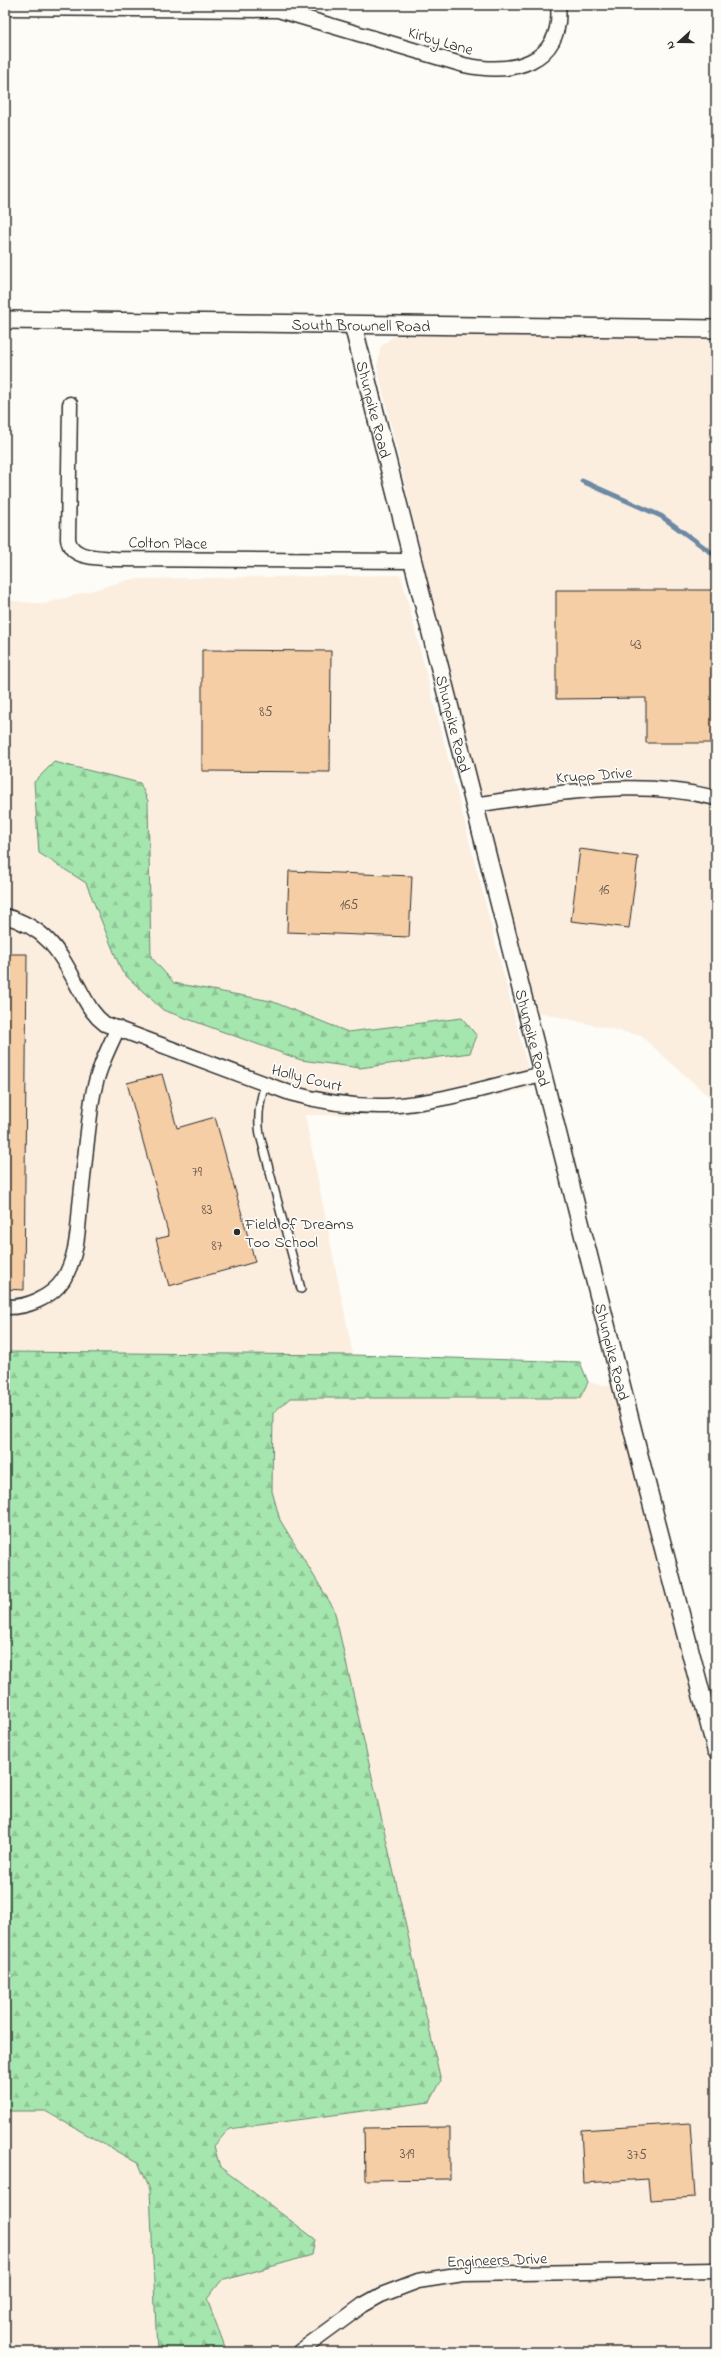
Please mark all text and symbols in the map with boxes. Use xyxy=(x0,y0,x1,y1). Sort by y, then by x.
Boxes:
street label: Kirby Lane xyxy=(405,21,477,63)
north arrow xyxy=(659,22,699,62)
text: N xyxy=(662,39,679,52)
street label: South Brownell Road xyxy=(291,314,430,339)
street label: Shunpike Road xyxy=(349,359,396,461)
street label: Colton Place xyxy=(128,531,208,557)
house number: 43 xyxy=(630,635,642,656)
street label: Shunpike Road xyxy=(428,673,476,775)
house number: 85 xyxy=(259,702,273,723)
street label: Krupp Drive xyxy=(555,761,634,791)
house number: 16 xyxy=(599,880,609,901)
house number: 165 xyxy=(340,895,358,916)
street label: Shunpike Road xyxy=(508,987,555,1089)
street label: Holly Court xyxy=(269,1059,345,1099)
house number: 79 xyxy=(192,1162,203,1183)
house number: 83 xyxy=(201,1200,213,1221)
place label: Field of Dreams Too School xyxy=(244,1213,354,1255)
marker: Field of Dreams Too School xyxy=(232,1227,242,1237)
house number: 87 xyxy=(211,1236,223,1257)
street label: Shunpike Road xyxy=(587,1301,635,1403)
house number: 319 xyxy=(400,2144,415,2165)
house number: 375 xyxy=(627,2145,647,2166)
street label: Engineers Drive xyxy=(446,2247,548,2275)

